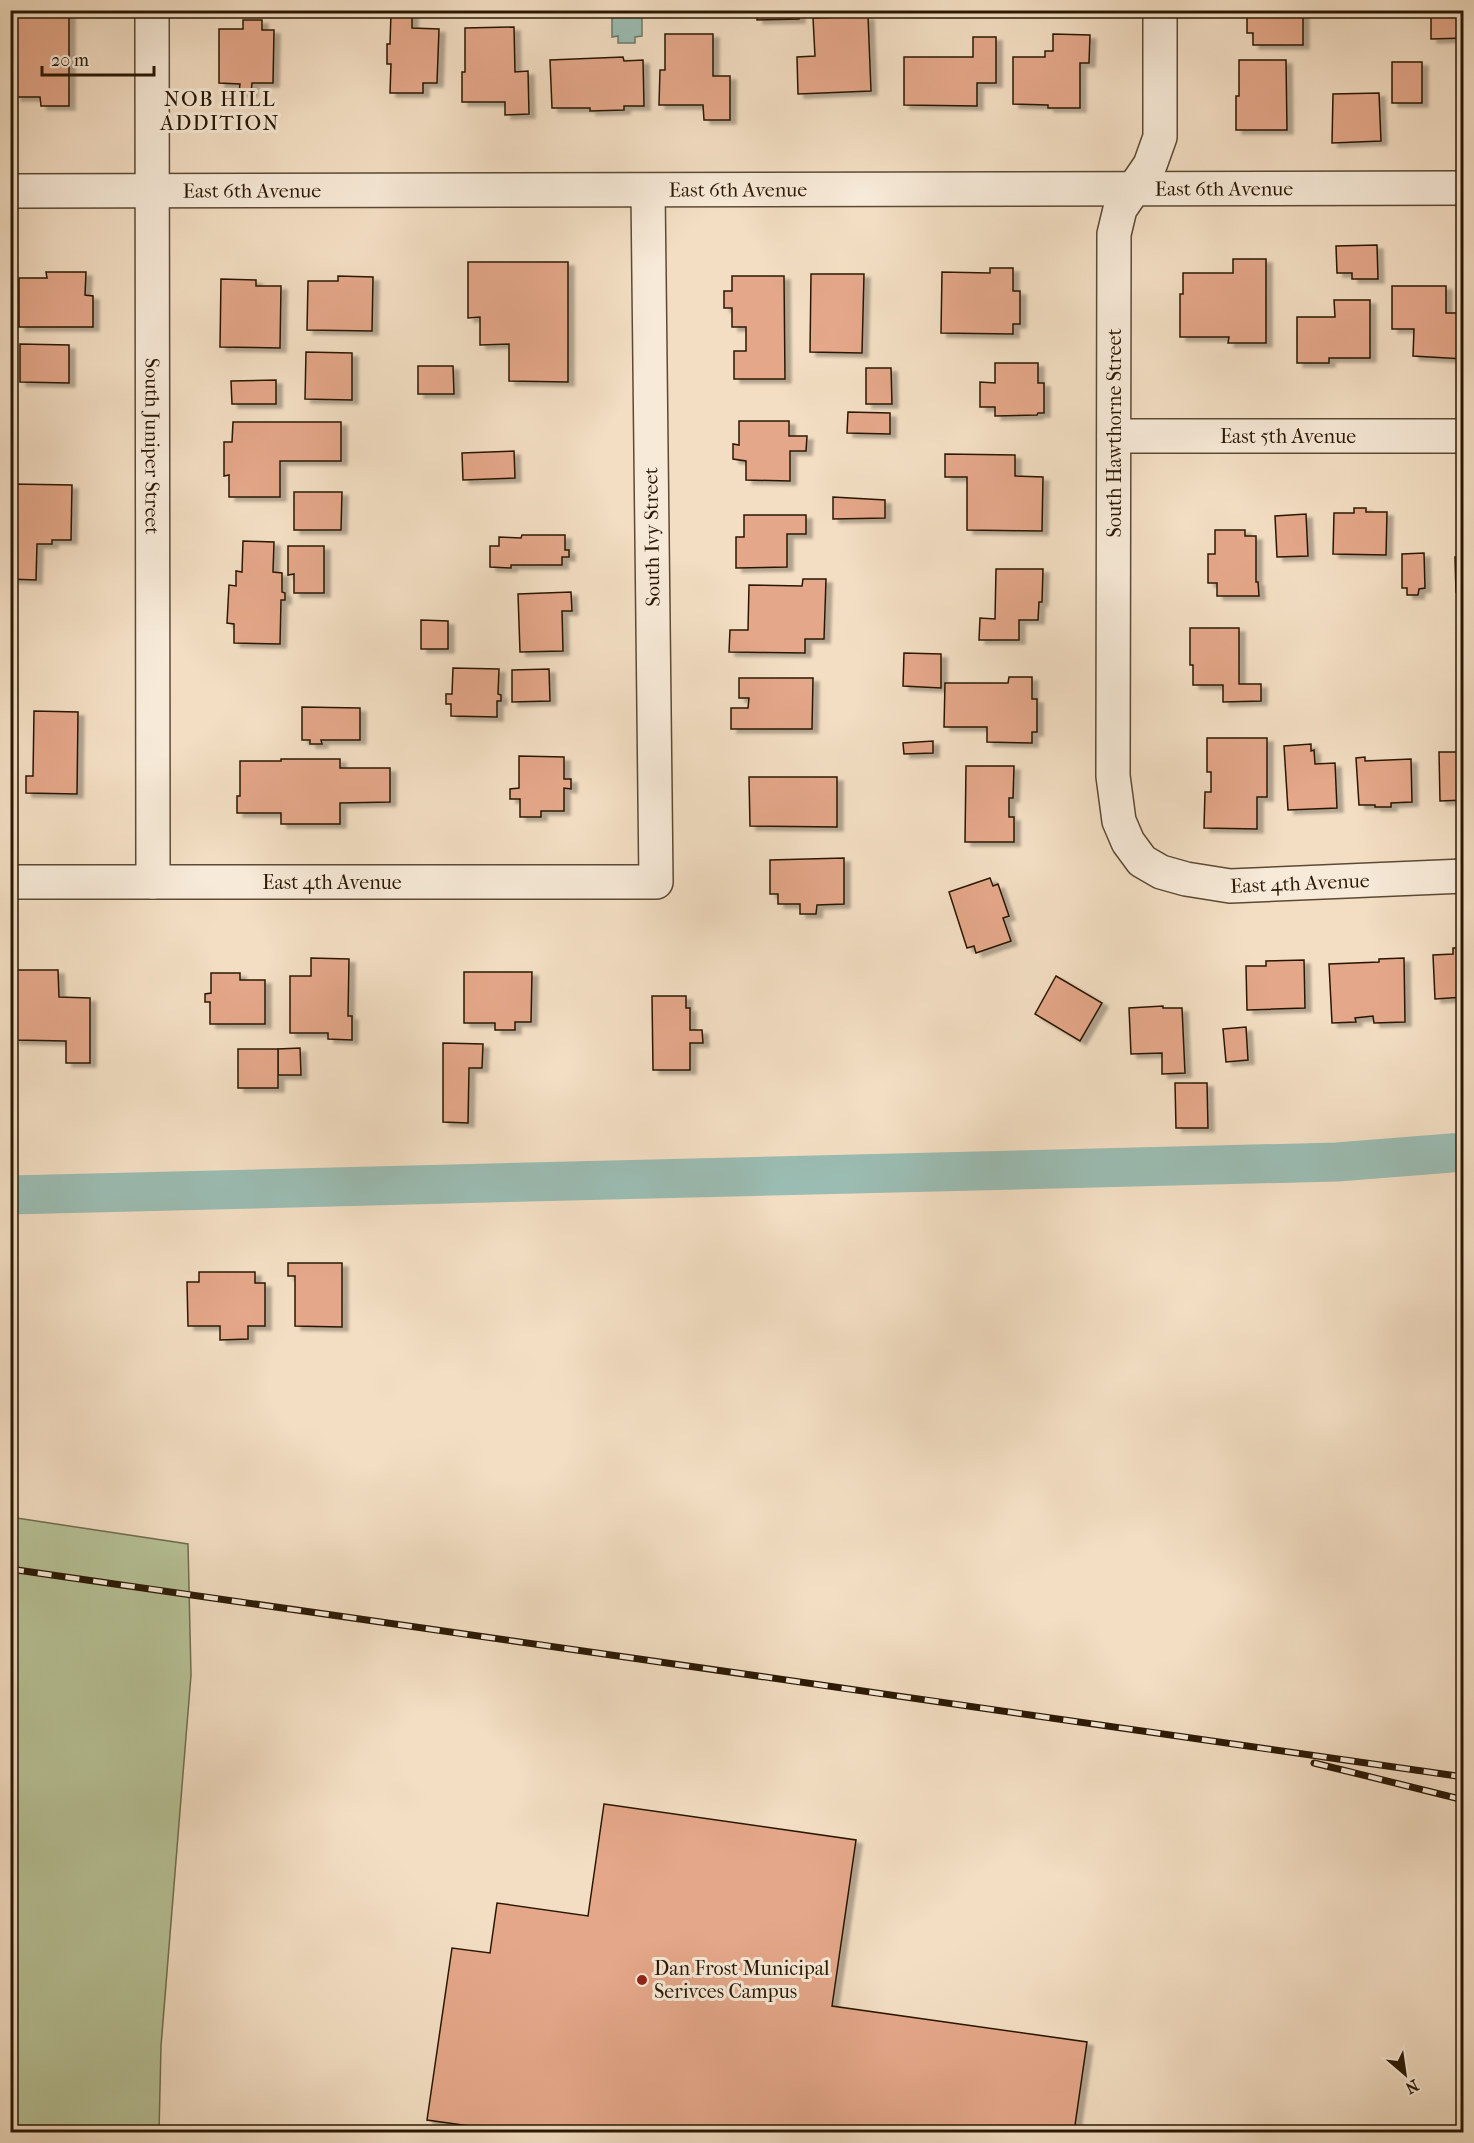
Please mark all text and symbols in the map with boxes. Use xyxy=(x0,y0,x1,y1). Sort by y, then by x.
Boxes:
scale bar xyxy=(42,39,154,77)
text: 20 m xyxy=(51,50,89,71)
district label: NOB HILL ADDITION xyxy=(159,87,280,135)
street label: East 6th Avenue xyxy=(1155,177,1293,200)
street label: East 6th Avenue xyxy=(669,178,807,201)
street label: East 6th Avenue xyxy=(183,179,321,202)
street label: South Hawthorne Street xyxy=(1103,328,1126,538)
street label: South Juniper Street xyxy=(141,358,164,534)
street label: East 5th Avenue xyxy=(1220,425,1356,448)
street label: South Ivy Street xyxy=(639,467,665,607)
street label: East 4th Avenue xyxy=(1230,869,1370,897)
street label: East 4th Avenue xyxy=(262,871,402,894)
place label: Dan Frost Municipal Serivces Campus xyxy=(654,1957,830,2003)
marker: Dan Frost Municipal Serivces Campus xyxy=(635,1973,649,1987)
north arrow xyxy=(1375,2044,1435,2104)
text: N xyxy=(1401,2075,1422,2098)

